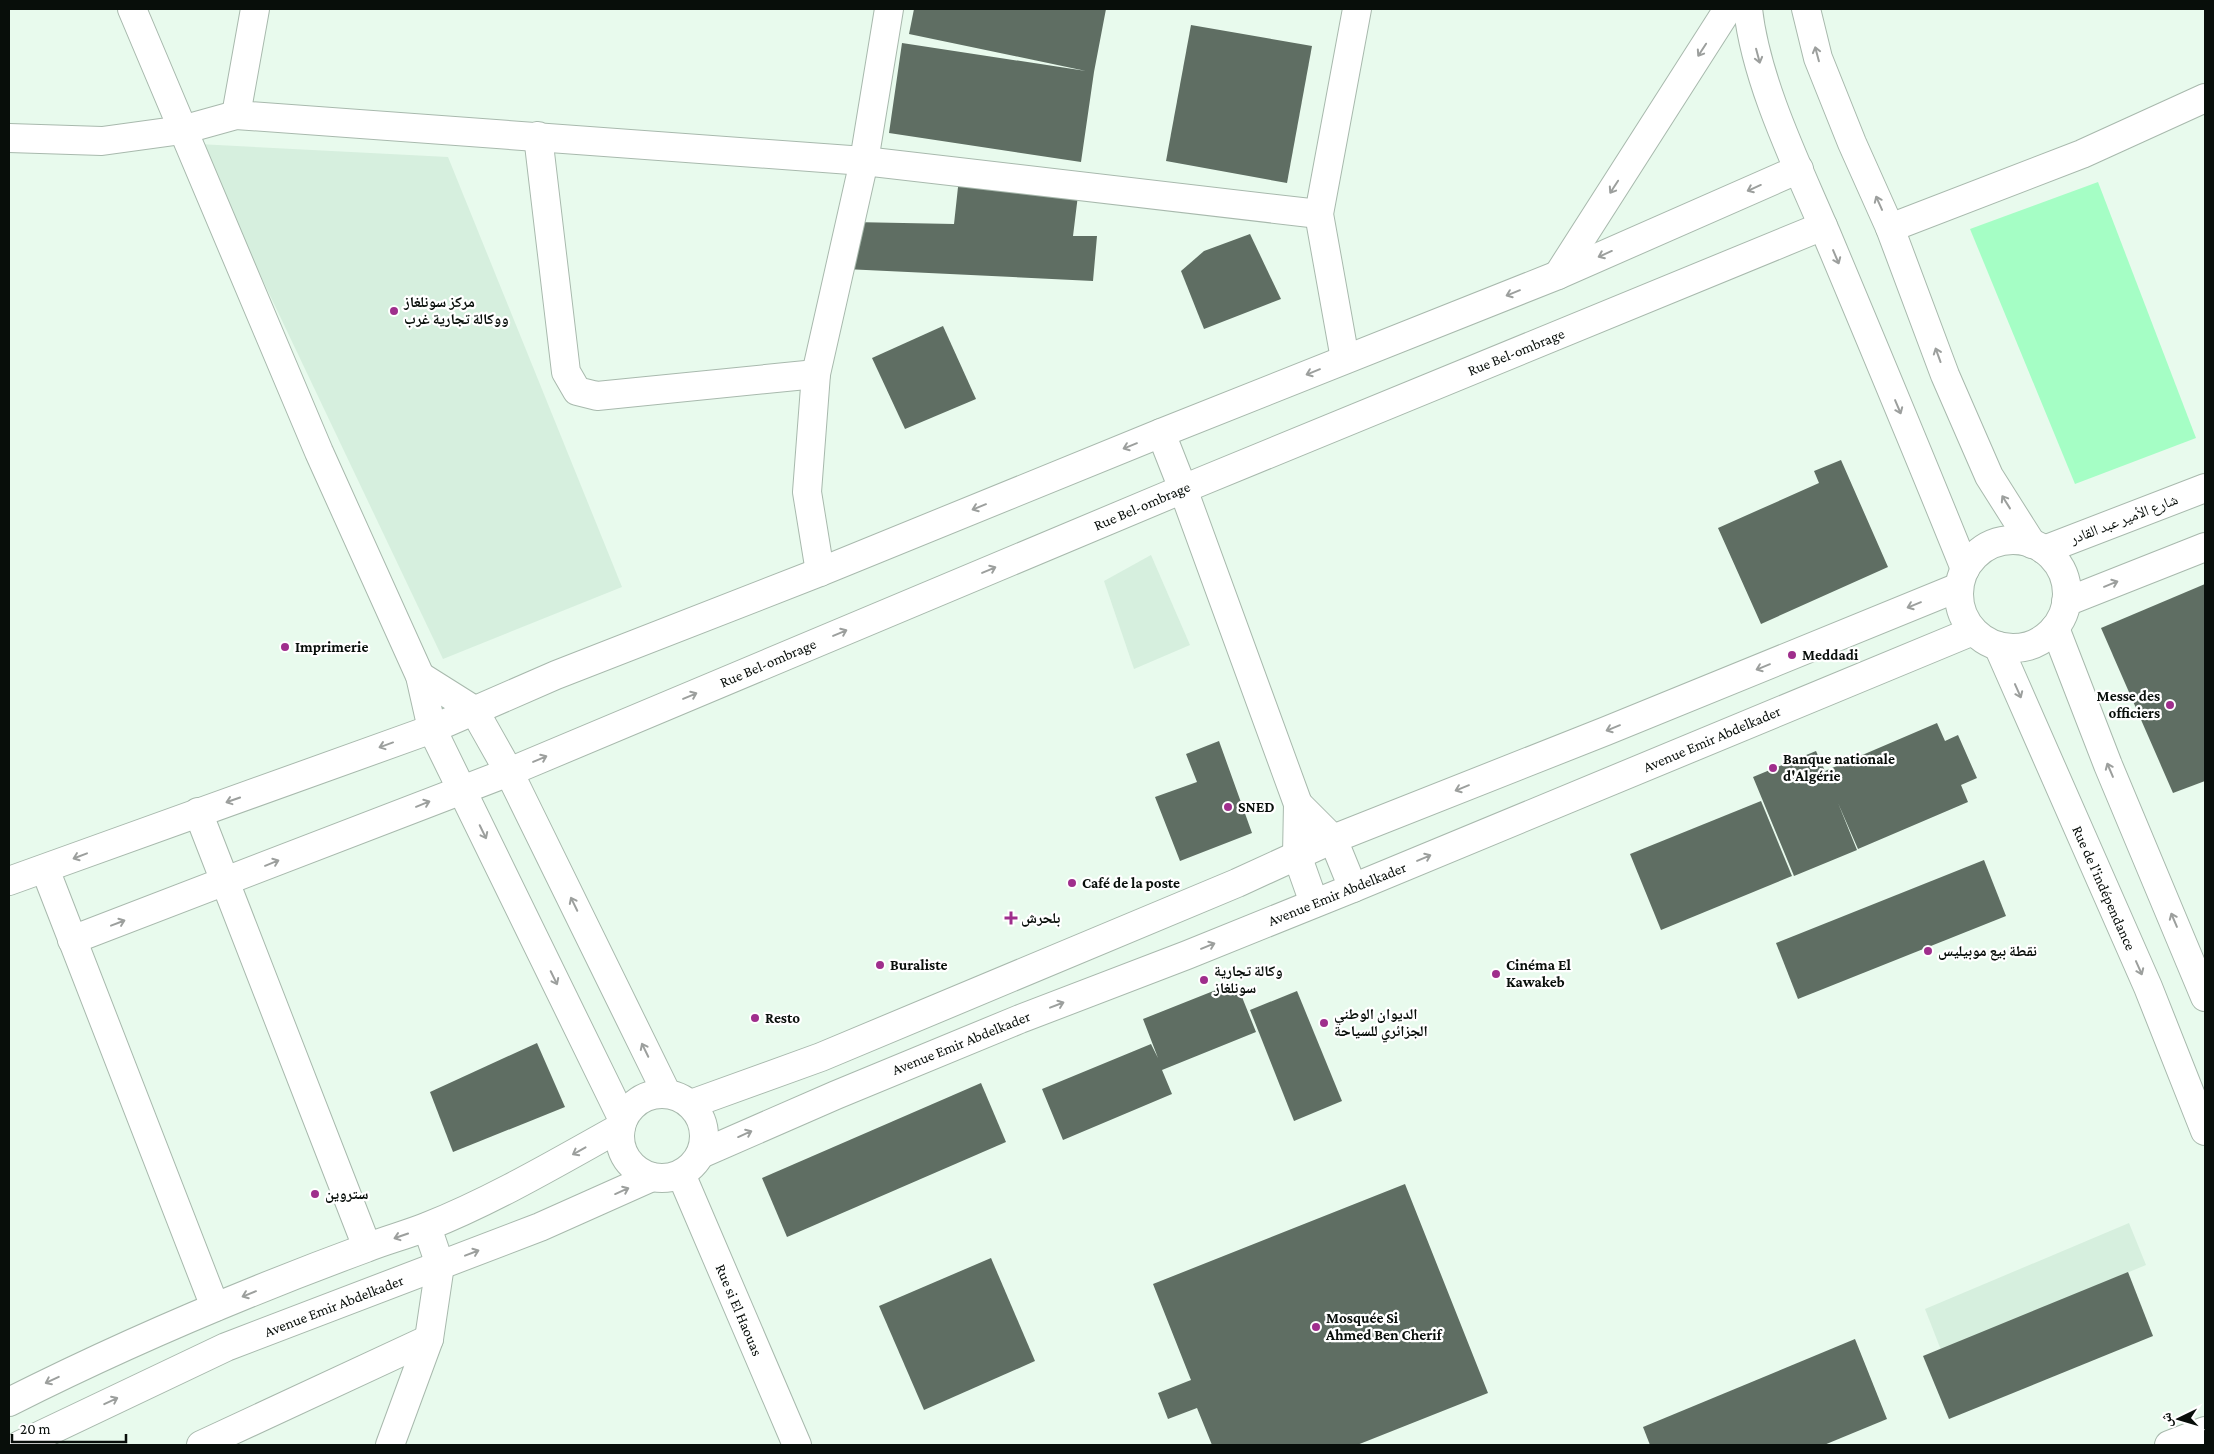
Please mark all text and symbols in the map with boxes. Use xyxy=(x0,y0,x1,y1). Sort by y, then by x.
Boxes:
one-way arrow xyxy=(1697,43,1707,57)
one-way arrow xyxy=(1812,46,1821,62)
one-way arrow xyxy=(1753,48,1763,64)
one-way arrow xyxy=(1609,179,1619,193)
one-way arrow xyxy=(1747,184,1762,194)
one-way arrow xyxy=(1874,196,1884,211)
one-way arrow xyxy=(1598,249,1613,259)
one-way arrow xyxy=(1831,249,1841,264)
one-way arrow xyxy=(1506,288,1521,298)
place label: مركز سونلغاز ووكالة تجارية غرب xyxy=(403,294,509,328)
marker: مركز سونلغاز ووكالة تجارية غرب xyxy=(388,305,400,317)
street label: Rue Bel-ombrage xyxy=(1465,325,1567,380)
one-way arrow xyxy=(1933,348,1942,363)
one-way arrow xyxy=(1306,368,1321,377)
one-way arrow xyxy=(1894,399,1903,414)
one-way arrow xyxy=(1123,441,1138,451)
street label: Rue Bel-ombrage xyxy=(1092,478,1193,534)
street label: شارع الأمير عبد القادر xyxy=(2067,491,2181,549)
one-way arrow xyxy=(2000,496,2010,510)
one-way arrow xyxy=(972,503,987,512)
one-way arrow xyxy=(981,565,997,574)
one-way arrow xyxy=(2103,579,2118,589)
one-way arrow xyxy=(1907,601,1922,610)
one-way arrow xyxy=(832,628,847,637)
street label: Rue Bel-ombrage xyxy=(718,635,819,691)
place label: Imprimerie xyxy=(295,639,368,655)
marker: Imprimerie xyxy=(279,641,291,653)
place label: Meddadi xyxy=(1802,647,1859,663)
marker: Meddadi xyxy=(1786,649,1798,661)
one-way arrow xyxy=(1756,663,1771,672)
one-way arrow xyxy=(2013,683,2023,698)
place label: Messe des officiers xyxy=(2097,688,2160,721)
one-way arrow xyxy=(682,690,697,700)
marker: Messe des officiers xyxy=(2164,699,2176,711)
street label: Avenue Emir Abdelkader xyxy=(1641,703,1784,775)
one-way arrow xyxy=(1606,724,1621,734)
one-way arrow xyxy=(379,741,394,750)
place label: Banque nationale d'Algérie xyxy=(1783,751,1895,784)
one-way arrow xyxy=(532,753,547,763)
marker: Banque nationale d'Algérie xyxy=(1767,762,1779,774)
one-way arrow xyxy=(2105,763,2115,778)
one-way arrow xyxy=(1455,784,1470,793)
one-way arrow xyxy=(226,796,241,805)
one-way arrow xyxy=(415,798,430,808)
place label: SNED xyxy=(1238,799,1275,815)
marker: SNED xyxy=(1222,801,1234,813)
street label: Rue de l'indépendance xyxy=(2068,823,2139,954)
one-way arrow xyxy=(479,824,488,839)
one-way arrow xyxy=(73,852,89,861)
one-way arrow xyxy=(1416,853,1431,863)
one-way arrow xyxy=(264,858,279,868)
street label: Avenue Emir Abdelkader xyxy=(1266,859,1409,929)
place label: Café de la poste xyxy=(1082,875,1180,891)
marker: Café de la poste xyxy=(1066,877,1078,889)
one-way arrow xyxy=(569,897,578,912)
place label: بلحرش xyxy=(1021,910,1061,927)
marker: بلحرش xyxy=(1005,912,1017,924)
one-way arrow xyxy=(2168,913,2178,928)
one-way arrow xyxy=(110,917,125,927)
one-way arrow xyxy=(1201,941,1216,950)
place label: نقطة بيع موبيليس xyxy=(1938,943,2037,961)
marker: نقطة بيع موبيليس xyxy=(1922,945,1934,957)
place label: Buraliste xyxy=(890,957,947,973)
place label: Cinéma El Kawakeb xyxy=(1506,957,1571,990)
marker: Buraliste xyxy=(874,959,886,971)
one-way arrow xyxy=(2135,960,2145,975)
place label: وكالة تجارية سونلغاز xyxy=(1213,963,1283,996)
marker: Cinéma El Kawakeb xyxy=(1490,968,1502,980)
one-way arrow xyxy=(550,970,559,985)
marker: وكالة تجارية سونلغاز xyxy=(1198,974,1210,986)
one-way arrow xyxy=(1049,999,1064,1009)
place label: الديوان الوطني الجزائري للسياحة xyxy=(1334,1006,1428,1043)
street label: Avenue Emir Abdelkader xyxy=(890,1008,1033,1078)
place label: Resto xyxy=(765,1010,800,1026)
marker: Resto xyxy=(749,1012,761,1024)
marker: الديوان الوطني الجزائري للسياحة xyxy=(1318,1017,1330,1029)
one-way arrow xyxy=(640,1043,649,1058)
one-way arrow xyxy=(737,1129,752,1139)
one-way arrow xyxy=(571,1146,586,1156)
one-way arrow xyxy=(614,1185,629,1195)
place label: ستروين xyxy=(325,1186,368,1203)
marker: ستروين xyxy=(309,1188,321,1200)
one-way arrow xyxy=(393,1231,409,1241)
one-way arrow xyxy=(464,1248,479,1257)
street label: Rue si El Haouas xyxy=(712,1262,766,1358)
street label: Avenue Emir Abdelkader xyxy=(262,1272,406,1340)
one-way arrow xyxy=(242,1289,257,1299)
place label: Mosquée Si Ahmed Ben Cherif xyxy=(1325,1310,1443,1343)
marker: Mosquée Si Ahmed Ben Cherif xyxy=(1310,1321,1322,1333)
one-way arrow xyxy=(45,1376,60,1386)
north arrow xyxy=(2154,1394,2204,1444)
one-way arrow xyxy=(103,1396,118,1405)
scale bar xyxy=(12,1412,126,1444)
text: ش xyxy=(2157,1412,2176,1428)
text: 20 m xyxy=(20,1421,51,1437)

